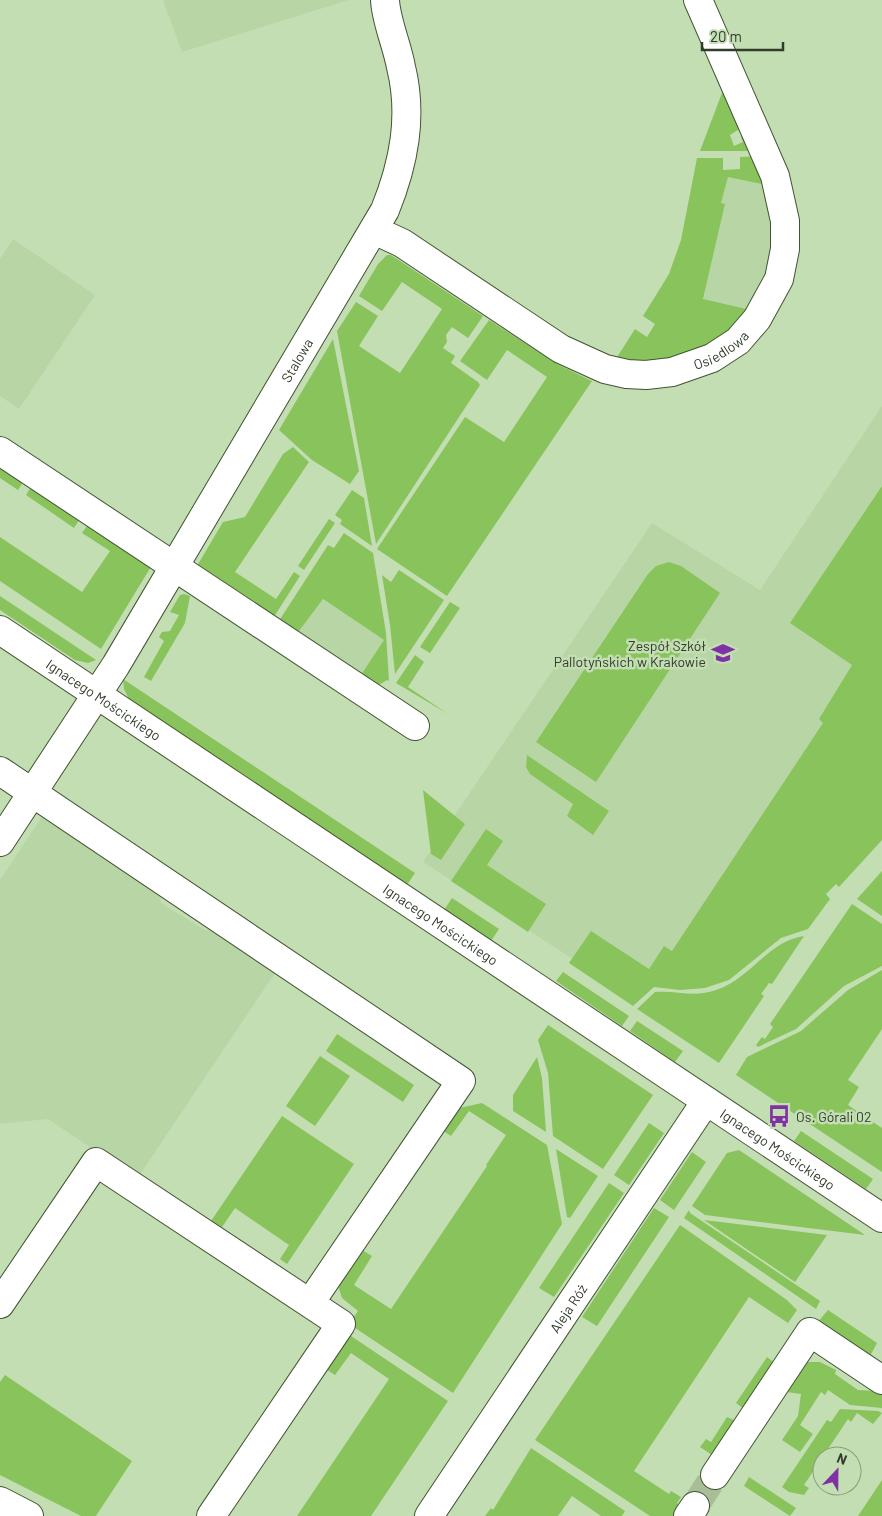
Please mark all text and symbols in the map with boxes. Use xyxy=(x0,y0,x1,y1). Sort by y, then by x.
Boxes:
scale bar xyxy=(702,20,783,52)
text: 20 m xyxy=(710,27,742,45)
street label: Osiedlowa xyxy=(691,327,752,372)
street label: Stalowa xyxy=(277,335,316,385)
place label: Zespół Szkół Pallotyńskich w Krakowie xyxy=(554,637,706,670)
school or university icon: Zespół Szkół Pallotyńskich w Krakowie xyxy=(710,640,736,666)
street label: Ignacego Mościckiego xyxy=(43,655,165,744)
street label: Ignacego Mościckiego xyxy=(380,880,502,968)
bus stop icon: Os. Górali 02 xyxy=(766,1103,792,1129)
street label: Ignacego Mościckiego xyxy=(717,1104,839,1193)
place label: Os. Górali 02 xyxy=(796,1108,871,1125)
street label: Aleja Róż xyxy=(545,1281,590,1336)
north arrow xyxy=(812,1446,862,1496)
text: N xyxy=(835,1449,850,1468)

